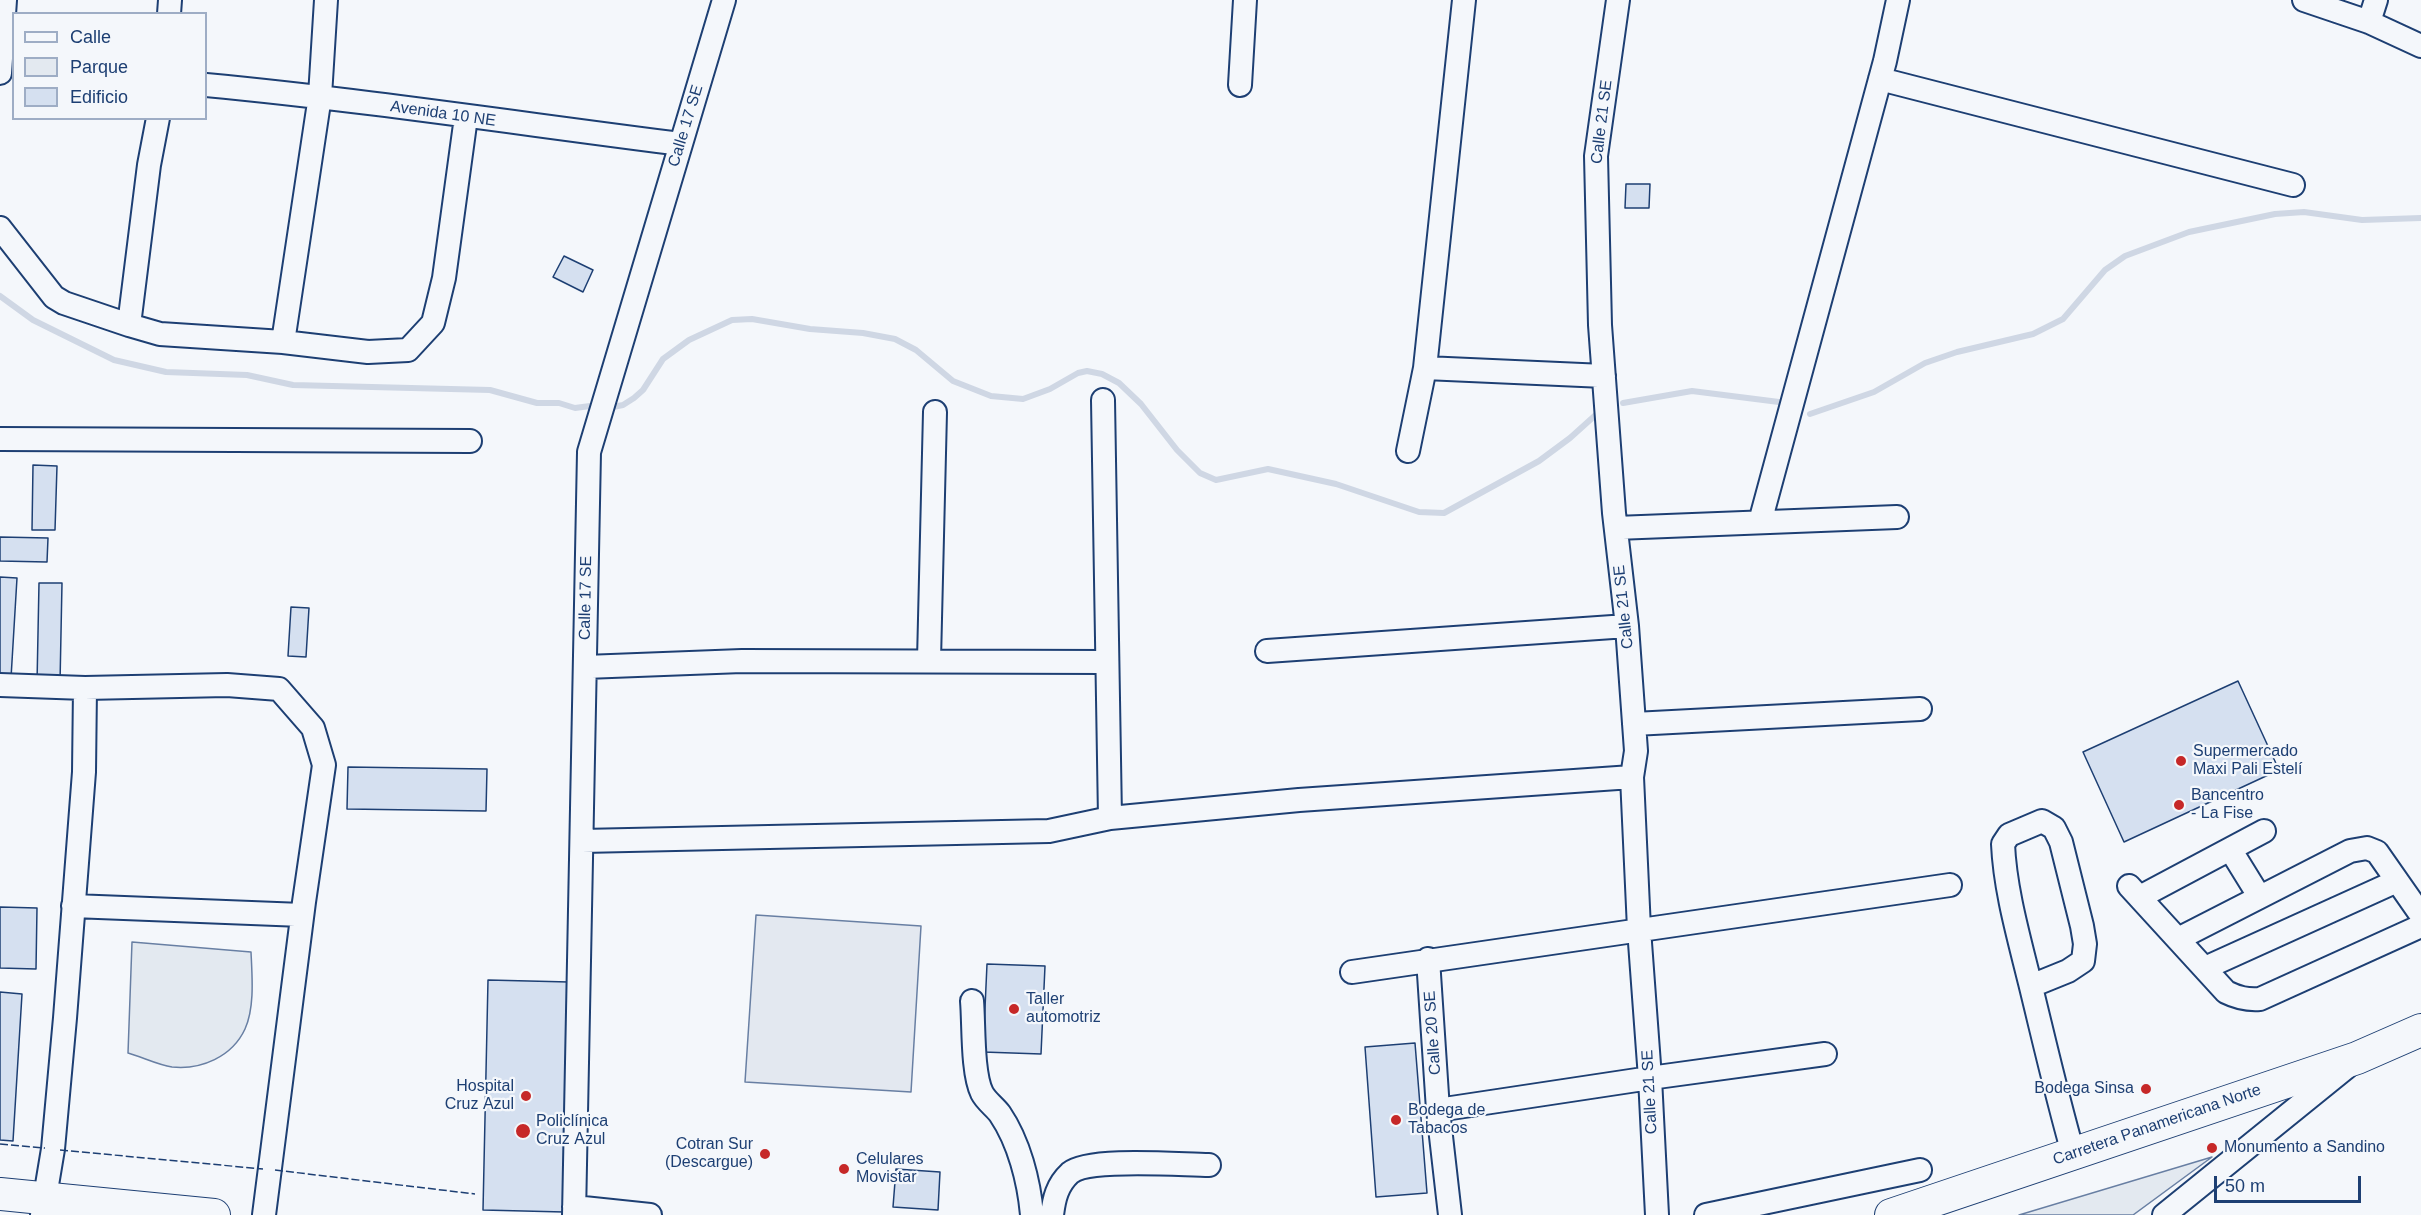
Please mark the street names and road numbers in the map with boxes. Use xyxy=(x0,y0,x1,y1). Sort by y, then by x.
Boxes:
street label: Calle 21 SE xyxy=(1587,79,1617,165)
street label: Calle 17 SE xyxy=(664,83,708,169)
street label: Avenida 10 NE xyxy=(389,97,497,131)
street label: Calle 17 SE xyxy=(576,556,596,640)
street label: Calle 21 SE xyxy=(1610,564,1638,650)
street label: Calle 20 SE xyxy=(1420,990,1446,1076)
street label: Calle 21 SE xyxy=(1638,1049,1662,1135)
street label: Carretera Panamericana Norte xyxy=(2050,1080,2264,1170)

